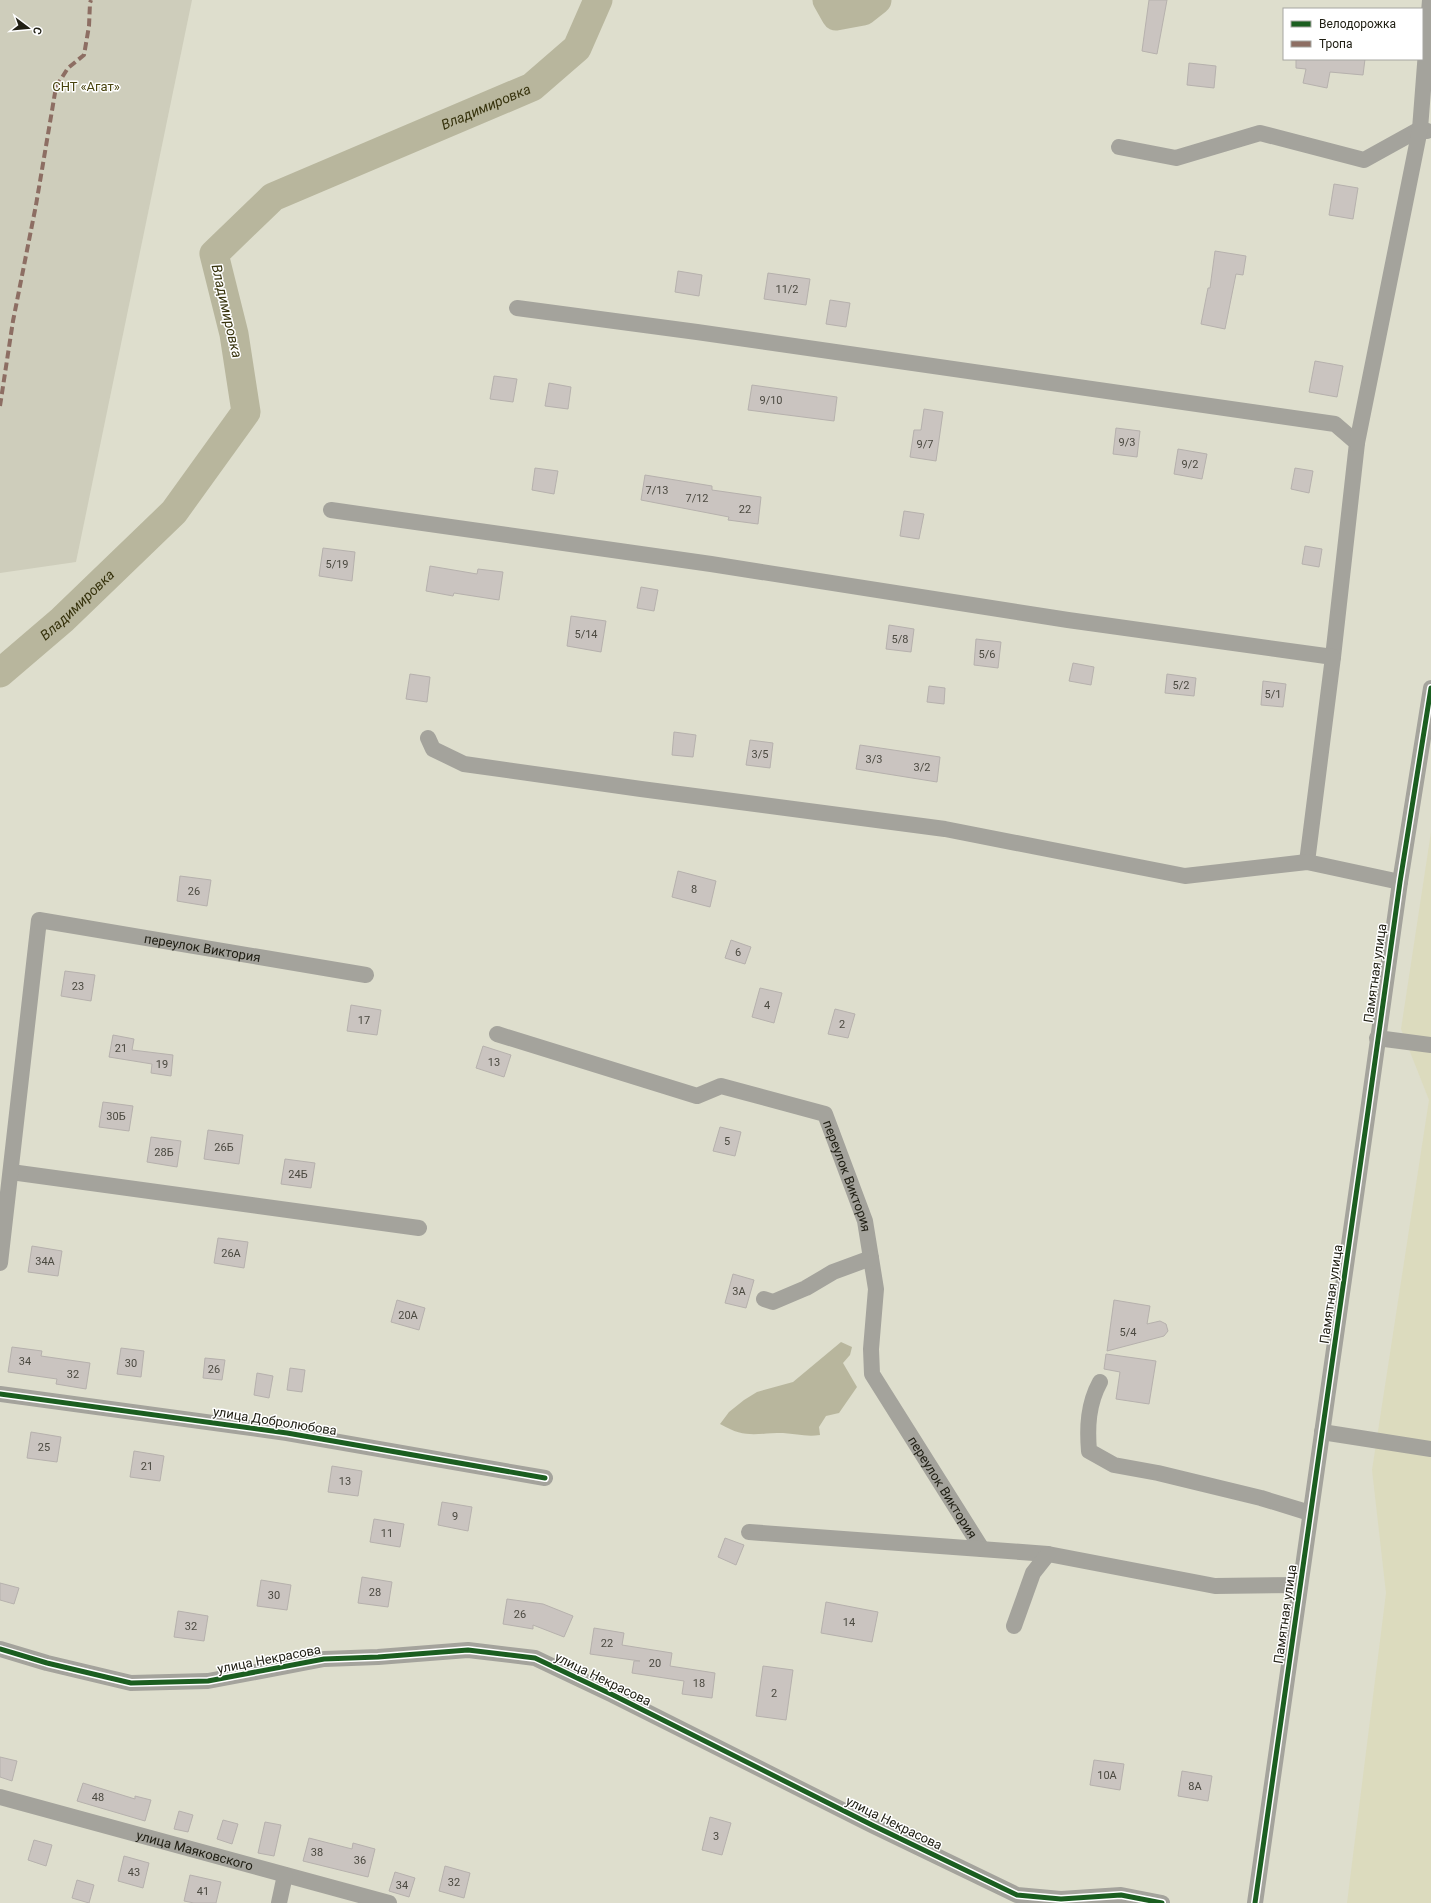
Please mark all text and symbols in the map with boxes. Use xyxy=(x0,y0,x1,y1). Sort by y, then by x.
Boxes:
north arrow xyxy=(8,8,48,48)
legend xyxy=(1283,8,1423,60)
text: Велодорожка xyxy=(1319,17,1396,31)
text: С xyxy=(30,25,44,36)
text: Тропа xyxy=(1319,37,1353,51)
park label: СНТ «Агат» xyxy=(52,79,120,94)
water label: Владимировка xyxy=(439,81,533,133)
water label: Владимировка xyxy=(208,263,246,359)
house number: 11/2 xyxy=(775,283,799,296)
house number: 9/10 xyxy=(759,394,783,407)
house number: 9/3 xyxy=(1119,436,1135,449)
house number: 9/7 xyxy=(917,438,933,451)
house number: 9/2 xyxy=(1182,458,1198,471)
house number: 7/13 xyxy=(645,484,669,497)
house number: 7/12 xyxy=(685,492,709,505)
house number: 22 xyxy=(739,503,751,516)
house number: 5/19 xyxy=(325,558,349,571)
water label: Владимировка xyxy=(37,566,117,643)
house number: 5/14 xyxy=(574,628,598,641)
house number: 5/8 xyxy=(892,633,908,646)
house number: 5/6 xyxy=(979,648,995,661)
house number: 5/2 xyxy=(1173,679,1189,692)
house number: 5/1 xyxy=(1265,688,1281,701)
house number: 3/5 xyxy=(752,748,768,761)
house number: 3/3 xyxy=(866,753,882,766)
house number: 3/2 xyxy=(914,761,930,774)
house number: 8 xyxy=(691,883,697,896)
house number: 26 xyxy=(188,885,200,898)
street label: Памятная улица xyxy=(1361,922,1389,1024)
street label: переулок Виктория xyxy=(143,930,262,965)
house number: 6 xyxy=(735,946,741,959)
house number: 23 xyxy=(72,980,84,993)
house number: 4 xyxy=(764,999,770,1012)
house number: 17 xyxy=(358,1014,370,1027)
house number: 2 xyxy=(839,1018,845,1031)
house number: 21 xyxy=(115,1042,127,1055)
house number: 13 xyxy=(488,1056,500,1069)
house number: 19 xyxy=(156,1058,168,1071)
house number: 30Б xyxy=(106,1110,126,1123)
street label: переулок Виктория xyxy=(820,1118,874,1233)
house number: 5 xyxy=(724,1135,730,1148)
house number: 26Б xyxy=(214,1141,234,1154)
house number: 28Б xyxy=(154,1146,174,1159)
house number: 24Б xyxy=(288,1168,308,1181)
street label: Памятная улица xyxy=(1317,1243,1345,1345)
house number: 26А xyxy=(221,1247,242,1260)
house number: 34А xyxy=(35,1255,56,1268)
house number: 3А xyxy=(732,1285,747,1298)
house number: 20А xyxy=(398,1309,419,1322)
house number: 5/4 xyxy=(1120,1326,1136,1339)
house number: 34 xyxy=(19,1355,31,1368)
house number: 30 xyxy=(125,1357,137,1370)
house number: 26 xyxy=(208,1363,220,1376)
house number: 32 xyxy=(67,1368,79,1381)
street label: улица Добролюбова xyxy=(212,1404,338,1438)
street label: переулок Виктория xyxy=(905,1433,981,1541)
house number: 25 xyxy=(38,1441,50,1454)
house number: 21 xyxy=(141,1460,153,1473)
house number: 13 xyxy=(339,1475,351,1488)
house number: 9 xyxy=(452,1510,458,1523)
house number: 11 xyxy=(381,1527,393,1540)
street label: Памятная улица xyxy=(1271,1563,1299,1665)
house number: 28 xyxy=(369,1586,381,1599)
house number: 30 xyxy=(268,1589,280,1602)
house number: 26 xyxy=(514,1608,526,1621)
house number: 14 xyxy=(843,1616,855,1629)
house number: 32 xyxy=(185,1620,197,1633)
house number: 22 xyxy=(601,1637,613,1650)
street label: улица Некрасова xyxy=(216,1642,322,1676)
street label: улица Некрасова xyxy=(552,1649,654,1709)
house number: 20 xyxy=(649,1657,661,1670)
house number: 18 xyxy=(693,1677,705,1690)
house number: 2 xyxy=(771,1687,777,1700)
house number: 10А xyxy=(1097,1769,1118,1782)
house number: 8А xyxy=(1188,1780,1203,1793)
house number: 48 xyxy=(92,1791,104,1804)
street label: улица Некрасова xyxy=(843,1793,945,1853)
street label: улица Маяковского xyxy=(135,1827,255,1873)
house number: 3 xyxy=(713,1830,719,1843)
house number: 38 xyxy=(311,1846,323,1859)
house number: 36 xyxy=(354,1854,366,1867)
house number: 43 xyxy=(128,1866,140,1879)
house number: 32 xyxy=(448,1876,460,1889)
house number: 34 xyxy=(396,1879,408,1892)
house number: 41 xyxy=(197,1885,209,1898)

